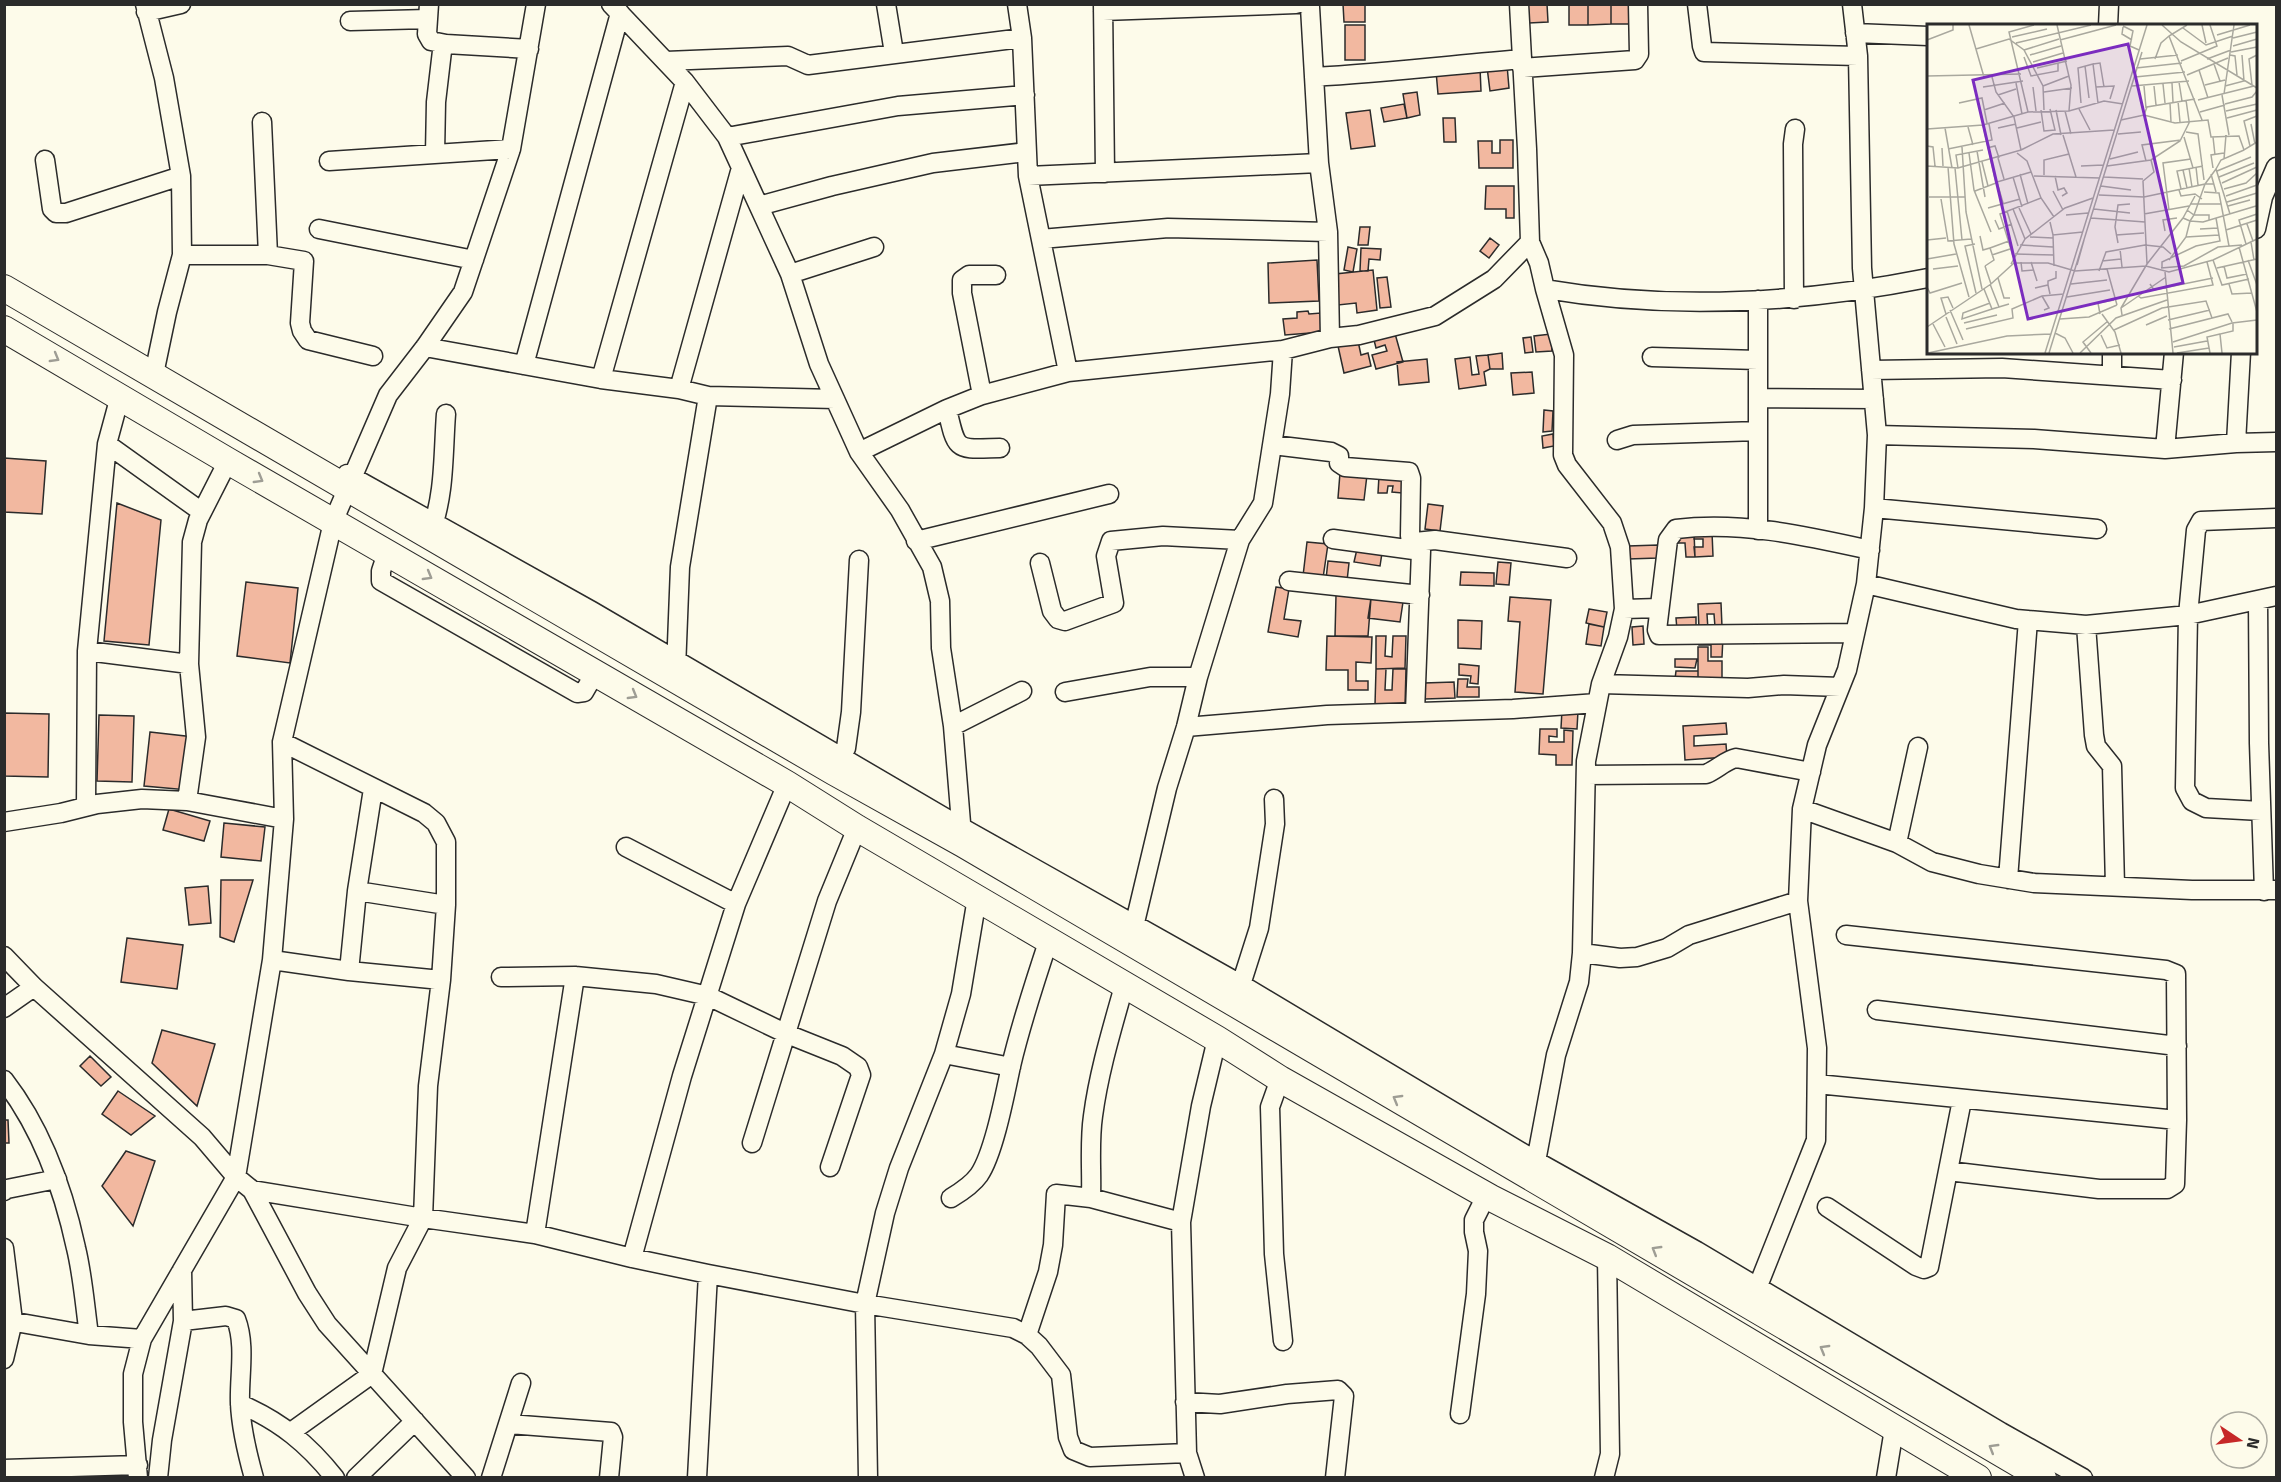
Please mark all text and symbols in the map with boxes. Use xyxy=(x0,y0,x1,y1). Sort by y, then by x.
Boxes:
inset map xyxy=(1927,24,2257,354)
one-way arrow xyxy=(49,351,59,362)
one-way arrow xyxy=(253,472,263,483)
one-way arrow xyxy=(422,569,432,581)
one-way arrow xyxy=(627,688,637,699)
one-way arrow xyxy=(1393,1094,1403,1106)
one-way arrow xyxy=(1652,1246,1662,1257)
one-way arrow xyxy=(1820,1345,1830,1356)
north arrow xyxy=(2209,1410,2269,1470)
text: N xyxy=(2242,1435,2264,1451)
one-way arrow xyxy=(1989,1443,1999,1455)

